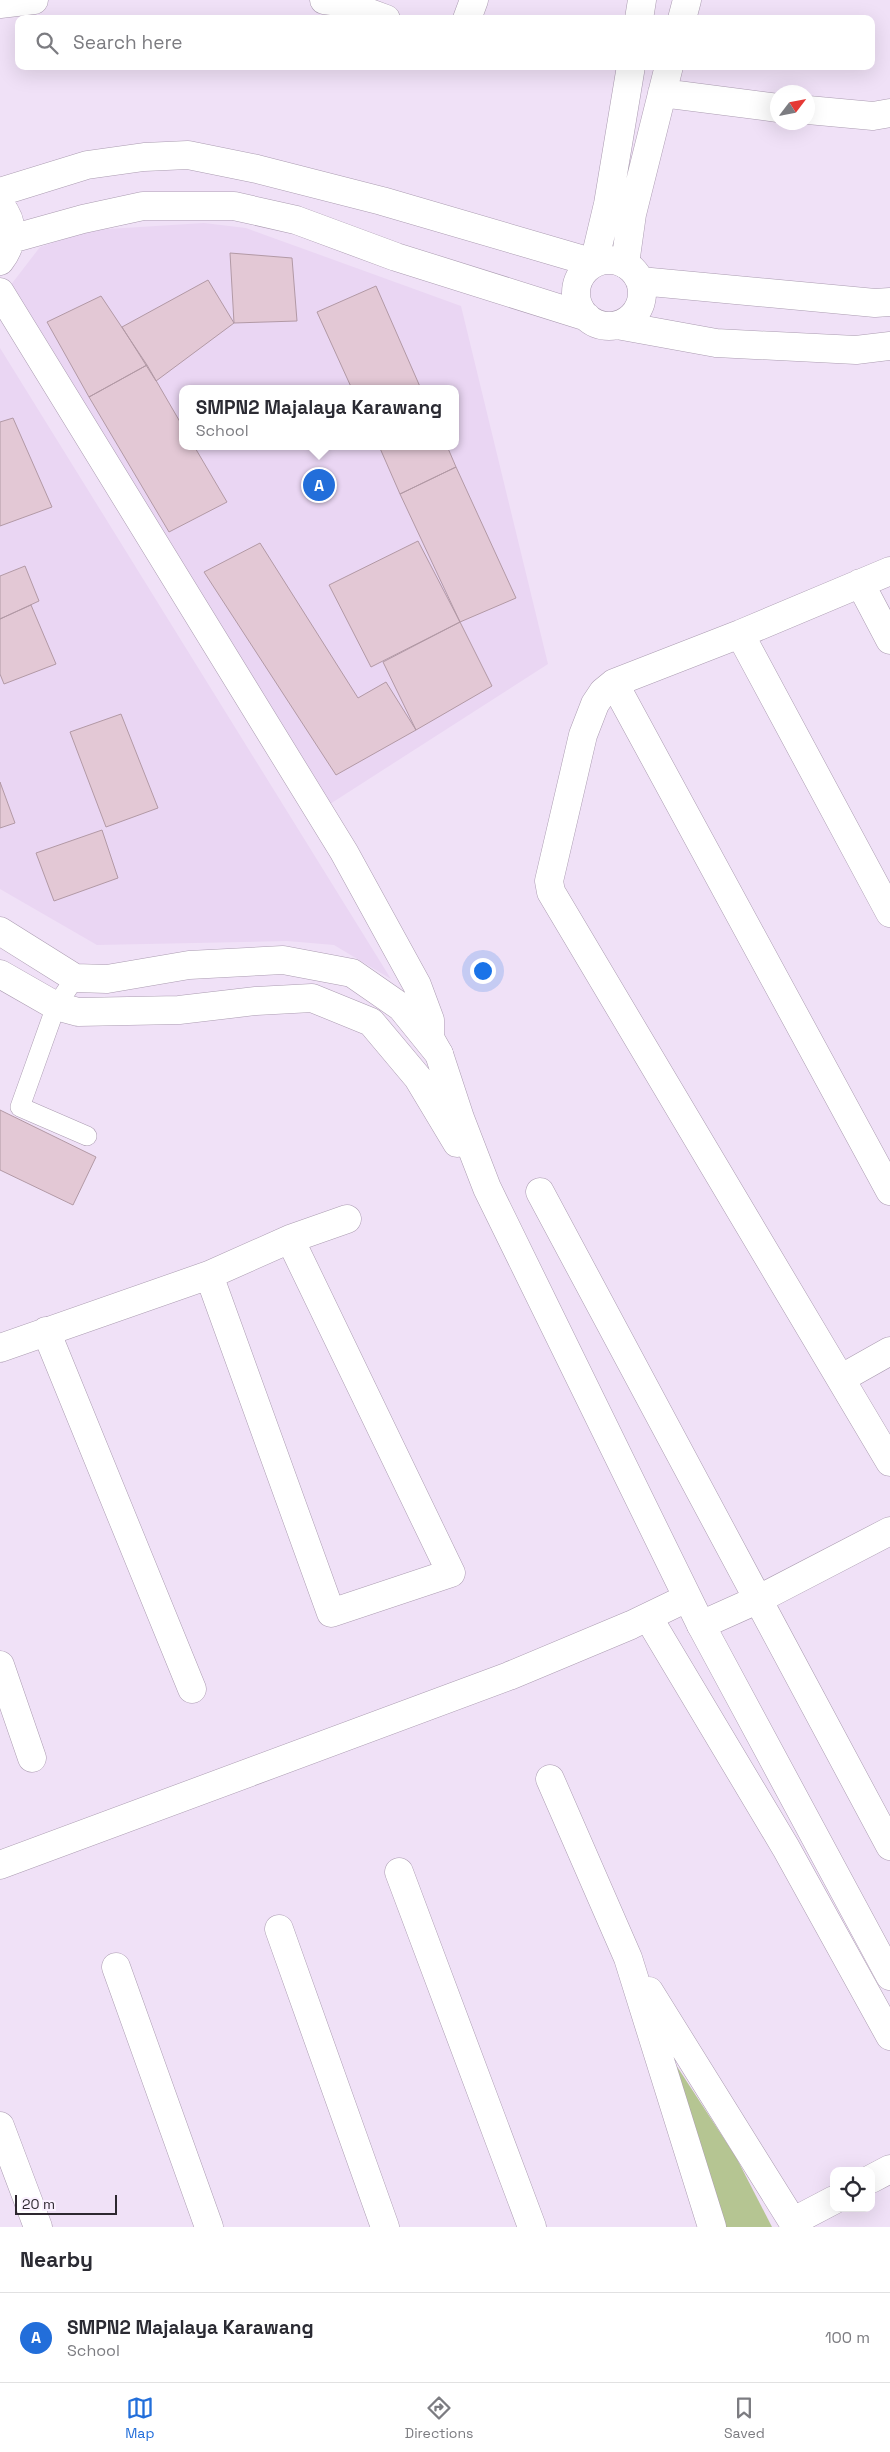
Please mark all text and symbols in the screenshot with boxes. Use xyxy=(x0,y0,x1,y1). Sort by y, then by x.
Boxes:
search box xyxy=(15,15,875,70)
icon: search xyxy=(33,29,61,57)
text: Search here xyxy=(73,30,183,55)
north arrow xyxy=(770,85,815,130)
popup xyxy=(179,385,459,450)
text: SMPN2 Majalaya Karawang xyxy=(196,395,442,420)
text: School xyxy=(196,420,249,441)
pin: A xyxy=(303,466,335,504)
your location xyxy=(470,958,496,984)
map controls xyxy=(830,2167,875,2212)
button: locate xyxy=(830,2167,875,2212)
scale bar xyxy=(15,2192,118,2215)
text: 20 m xyxy=(22,2195,55,2213)
text: Nearby xyxy=(20,2246,93,2273)
text: SMPN2 Majalaya Karawang xyxy=(67,2315,314,2340)
text: A xyxy=(31,2327,41,2348)
text: 100 m xyxy=(825,2327,870,2348)
text: School xyxy=(67,2340,120,2361)
tab: Map xyxy=(125,2394,154,2442)
tab: Directions xyxy=(405,2394,473,2442)
tab: Saved xyxy=(724,2394,765,2442)

